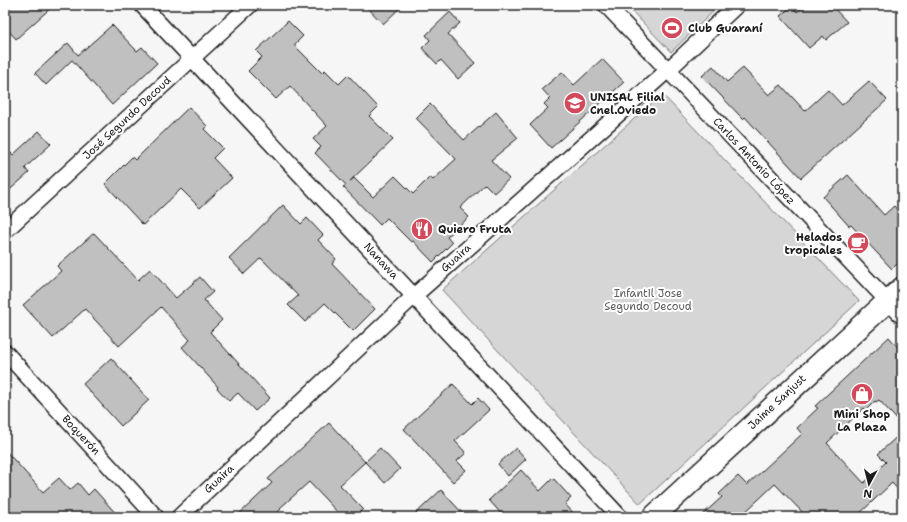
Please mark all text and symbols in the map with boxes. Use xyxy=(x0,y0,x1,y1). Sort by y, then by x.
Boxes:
sports icon: Club Guaraní xyxy=(659,15,685,41)
place label: Club Guaraní xyxy=(688,21,763,36)
street label: José Segundo Decoud xyxy=(80,73,174,163)
school or university icon: UNISAL Filial Cnel.Oviedo xyxy=(562,90,588,116)
place label: UNISAL Filial Cnel.Oviedo xyxy=(590,90,665,118)
street label: Carlos Antonio López xyxy=(710,114,798,208)
restaurant icon: Quiero Fruta xyxy=(409,216,435,242)
place label: Quiero Fruta xyxy=(438,222,512,237)
place label: Helados tropicales xyxy=(784,230,842,258)
cafe icon: Helados tropicales xyxy=(845,230,871,256)
street label: Nanawa xyxy=(360,240,402,283)
street label: Guaira xyxy=(438,240,474,275)
park label: Infantil Jose Segundo Decoud xyxy=(604,286,692,314)
street label: Jaime Sanjust xyxy=(745,371,809,433)
shop icon: Mini Shop La Plaza xyxy=(849,381,875,407)
place label: Mini Shop La Plaza xyxy=(834,407,891,435)
street label: Boquerón xyxy=(59,412,104,458)
street label: Guaira xyxy=(201,461,237,497)
north arrow xyxy=(849,464,889,504)
text: N xyxy=(862,485,873,501)

